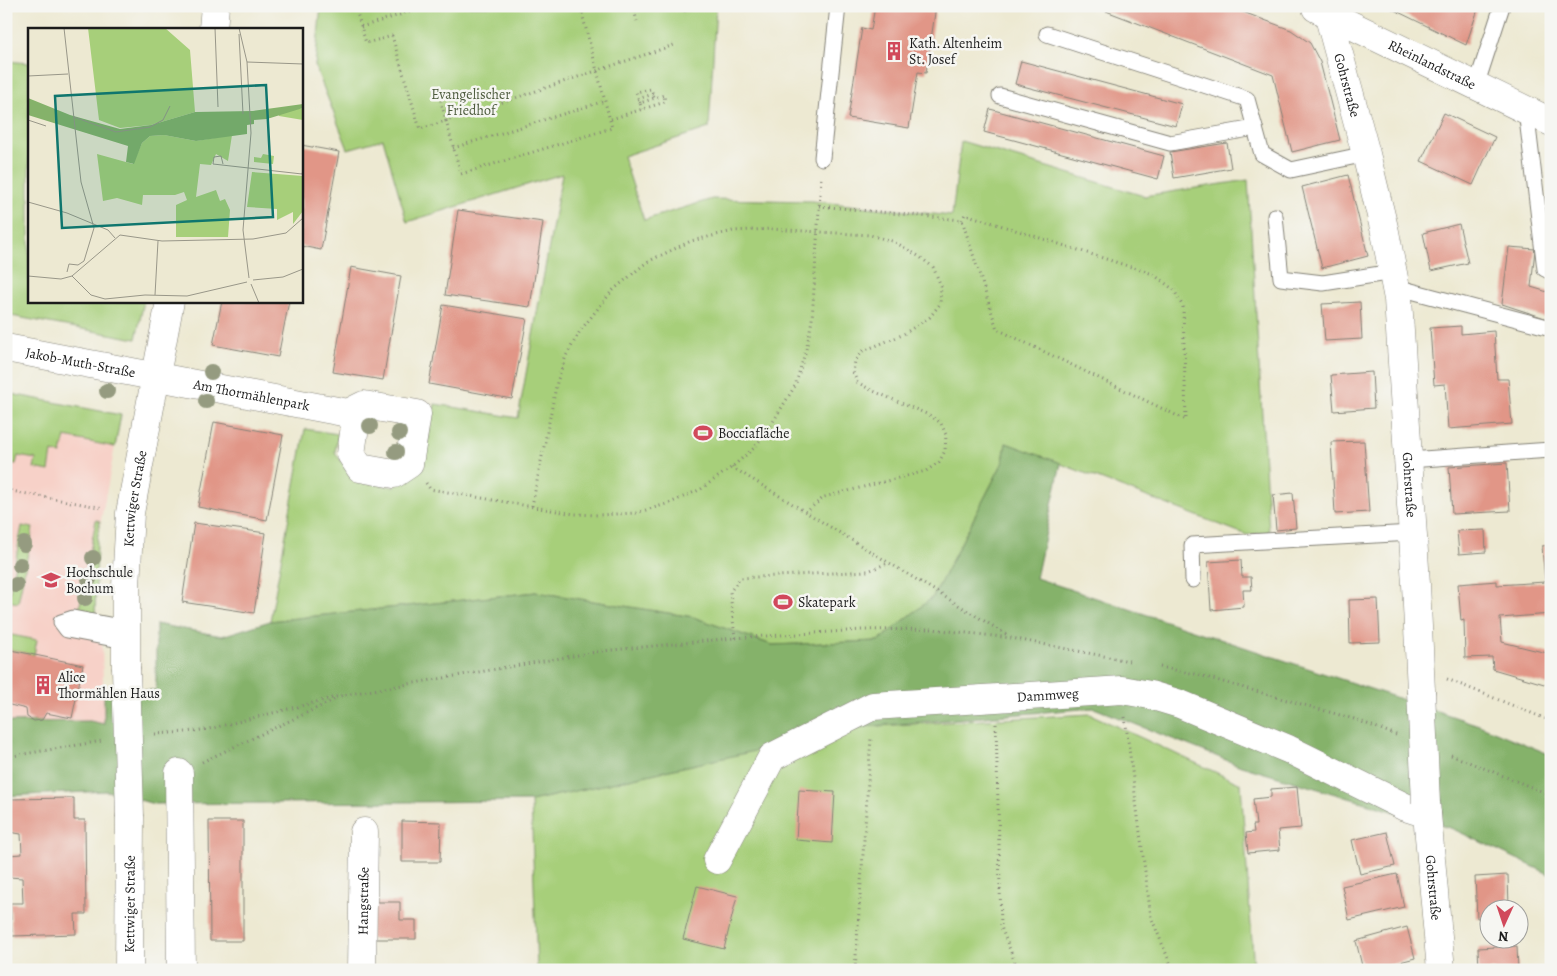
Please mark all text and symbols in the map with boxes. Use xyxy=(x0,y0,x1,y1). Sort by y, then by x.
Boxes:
inset map xyxy=(28,28,302,302)
place label: Kath. Altenheim St. Josef xyxy=(909,34,1003,69)
street label: Rheinlandstraße xyxy=(1385,35,1479,94)
building icon: Kath. Altenheim St. Josef xyxy=(883,40,905,62)
street label: Gohrstraße xyxy=(1330,51,1365,119)
park label: Evangelischer Friedhof xyxy=(431,85,511,120)
street label: Jakob-Muth-Straße xyxy=(24,342,137,382)
street label: Am Thormählenpark xyxy=(191,374,311,415)
sports icon: Bocciafläche xyxy=(692,422,714,444)
place label: Bocciafläche xyxy=(718,424,790,443)
street label: Kettwiger Straße xyxy=(119,449,151,547)
street label: Gohrstraße xyxy=(1398,452,1421,518)
place label: Hochschule Bochum xyxy=(66,563,133,598)
school or university icon: Hochschule Bochum xyxy=(40,569,62,591)
sports icon: Skatepark xyxy=(772,591,794,613)
place label: Skatepark xyxy=(798,593,856,612)
place label: Alice Thormählen Haus xyxy=(57,668,160,703)
building icon: Alice Thormählen Haus xyxy=(32,674,54,696)
street label: Dammweg xyxy=(1016,683,1079,706)
street label: Gohrstraße xyxy=(1421,854,1446,921)
street label: Kettwiger Straße xyxy=(120,855,139,953)
street label: Hangstraße xyxy=(353,867,373,935)
north arrow xyxy=(1480,898,1530,948)
text: N xyxy=(1498,927,1509,946)

